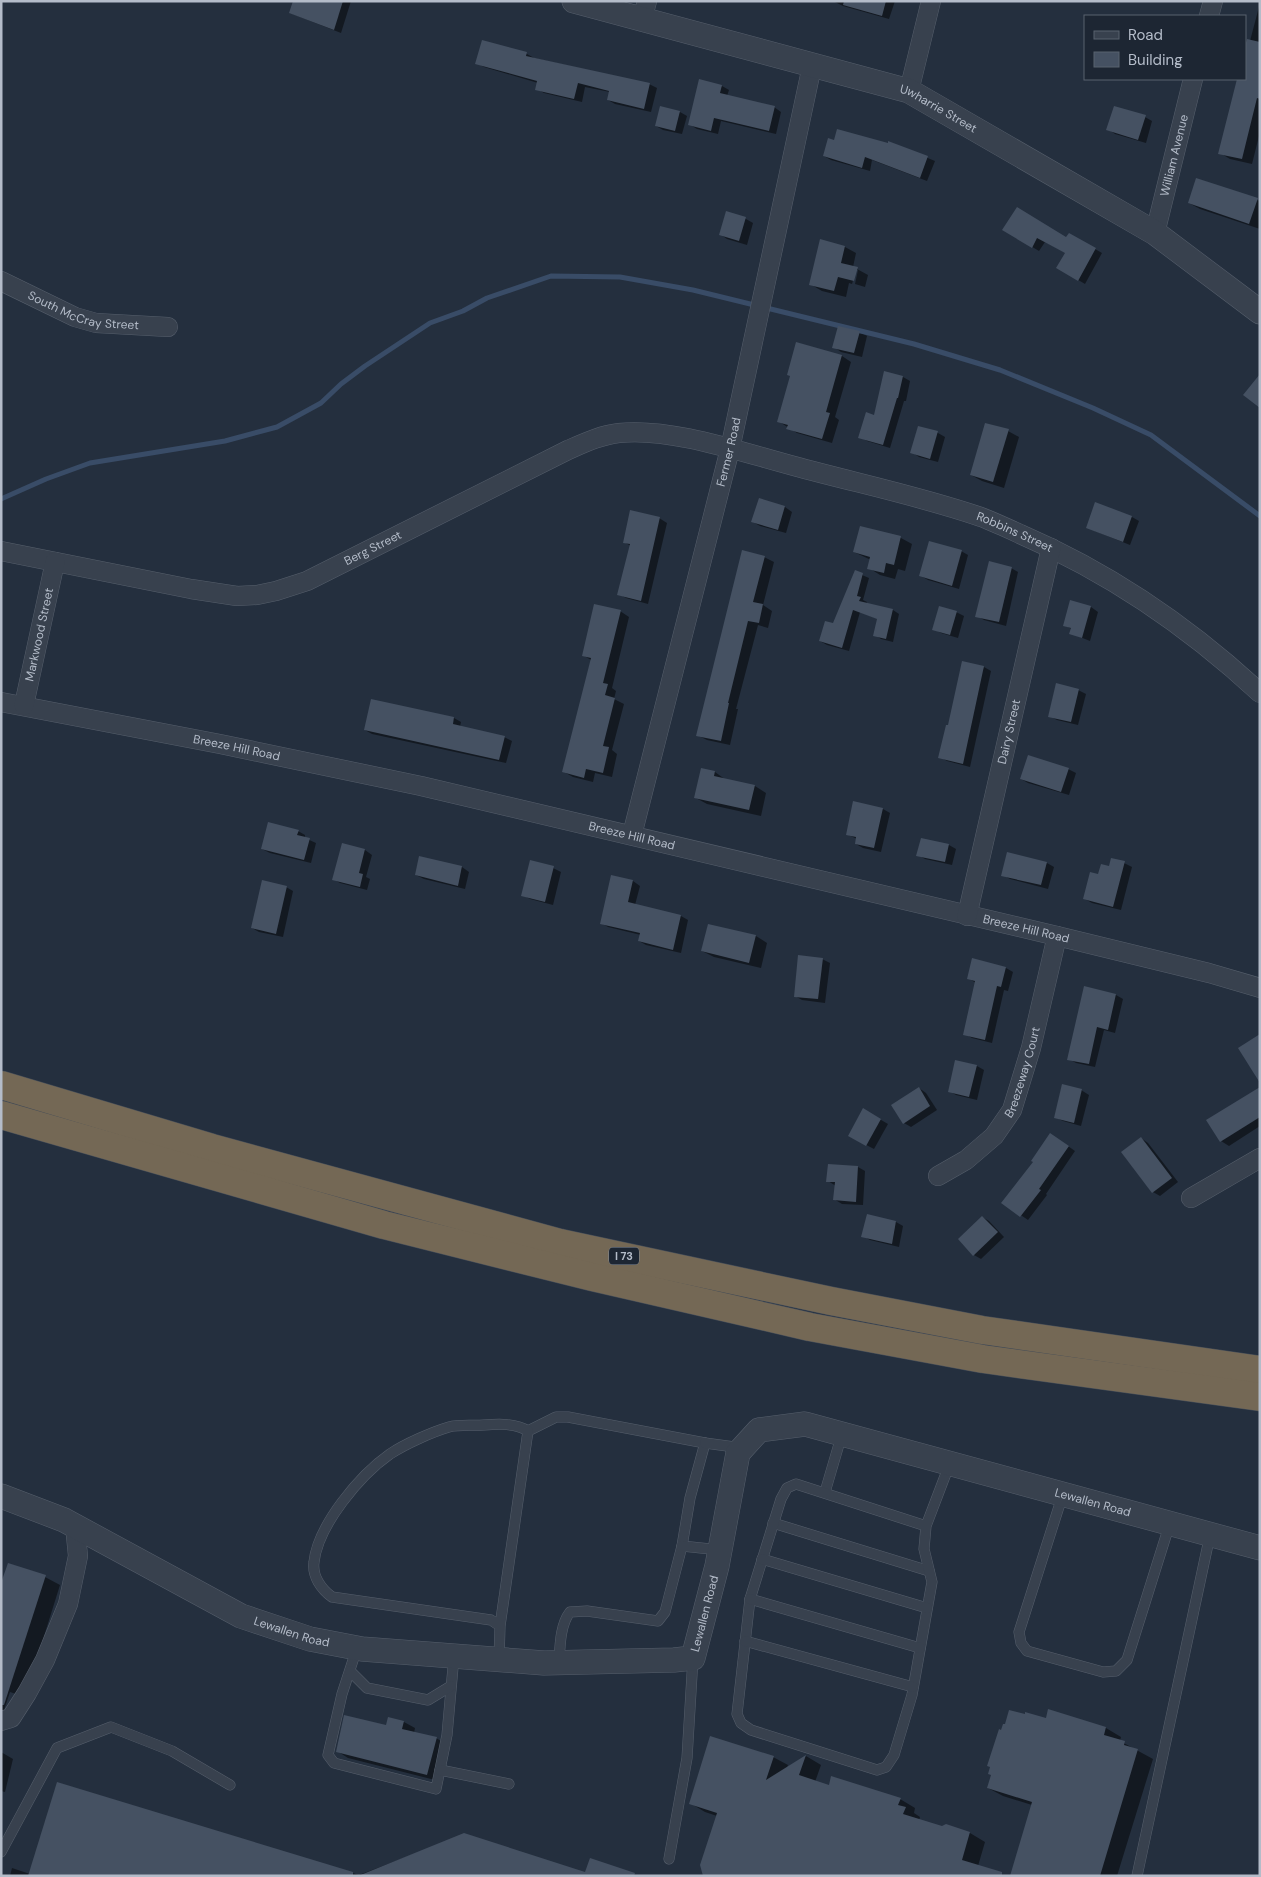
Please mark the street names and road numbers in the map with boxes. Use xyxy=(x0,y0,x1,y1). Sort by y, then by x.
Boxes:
street label: Uwharrie Street xyxy=(898,81,980,137)
street label: William Avenue xyxy=(1156,112,1192,198)
street label: South McCray Street xyxy=(25,287,140,333)
street label: Fermer Road xyxy=(713,416,745,488)
street label: Robbins Street xyxy=(974,508,1056,556)
street label: Berg Street xyxy=(341,527,405,569)
street label: Markwood Street xyxy=(21,586,57,683)
street label: Dairy Street xyxy=(994,697,1024,766)
street label: Breeze Hill Road xyxy=(192,731,281,764)
street label: Breeze Hill Road xyxy=(587,818,677,854)
street label: Breeze Hill Road xyxy=(981,911,1071,947)
street label: Breezeway Court xyxy=(1001,1025,1044,1121)
road number: I 73 xyxy=(609,1248,639,1264)
street label: Lewallen Road xyxy=(1053,1484,1133,1520)
street label: Lewallen Road xyxy=(687,1574,722,1654)
street label: Lewallen Road xyxy=(252,1613,331,1651)

